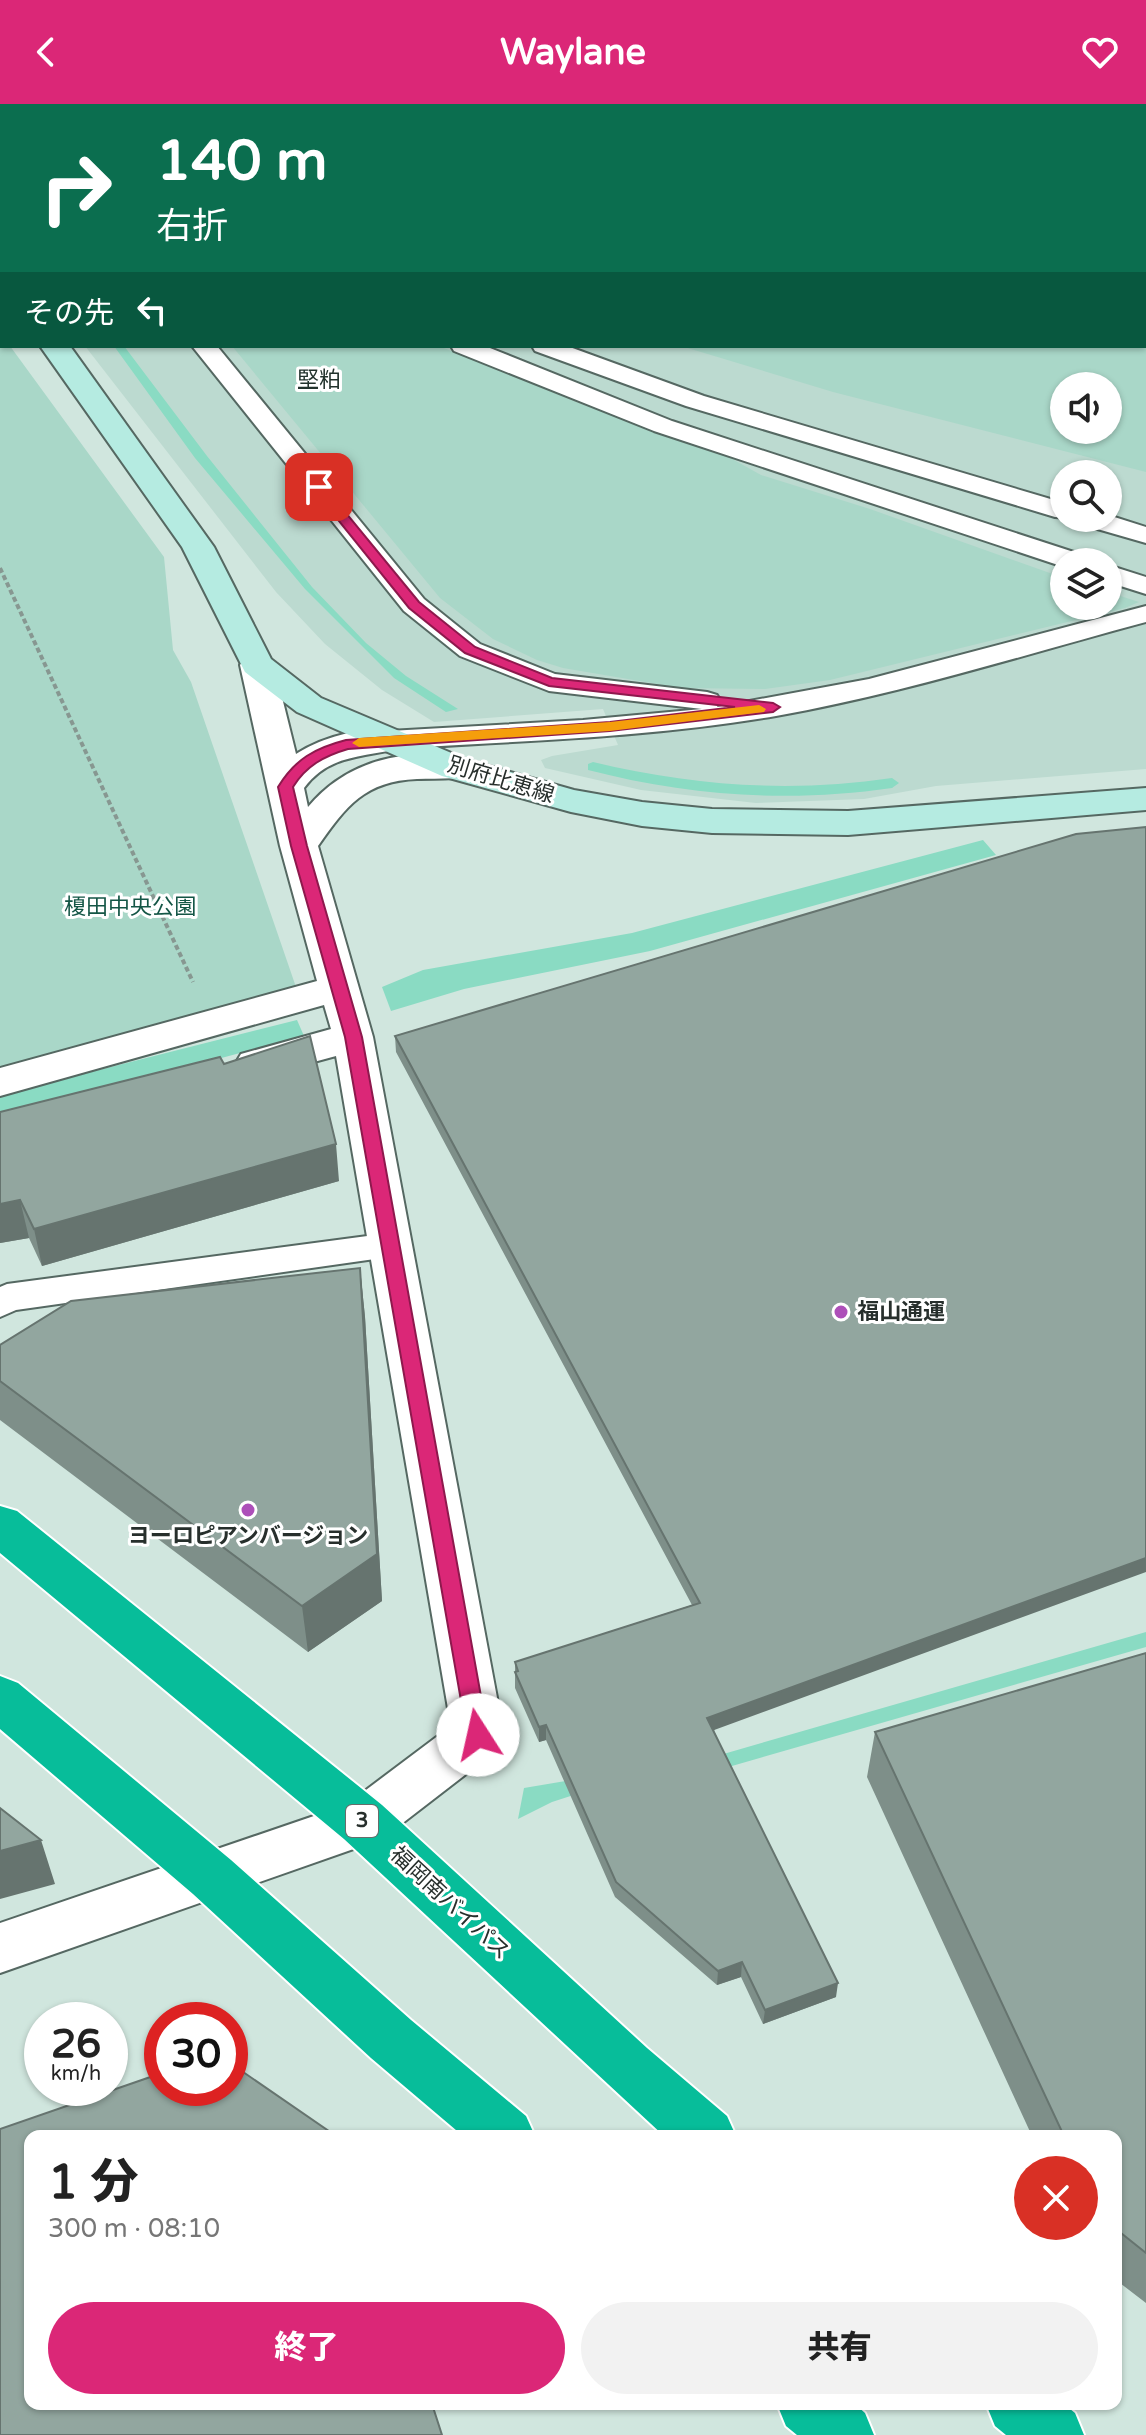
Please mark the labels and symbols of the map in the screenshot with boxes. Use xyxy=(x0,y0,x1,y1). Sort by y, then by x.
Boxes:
district label: 堅粕 xyxy=(297,367,341,393)
pin xyxy=(285,453,353,521)
street label: 別府比恵線 xyxy=(445,751,557,809)
park label: 榎田中央公園 xyxy=(64,894,196,920)
place label: 福山通運 xyxy=(857,1299,945,1325)
marker: 福山通運 xyxy=(832,1303,850,1321)
marker: ヨーロピアンバージョン xyxy=(239,1501,257,1519)
place label: ヨーロピアンバージョン xyxy=(128,1523,368,1549)
position arrow xyxy=(436,1693,520,1777)
road number: 3 xyxy=(346,1805,378,1837)
street label: 福岡南バイパス xyxy=(385,1841,515,1965)
speed limit sign: 30 xyxy=(144,2002,248,2106)

